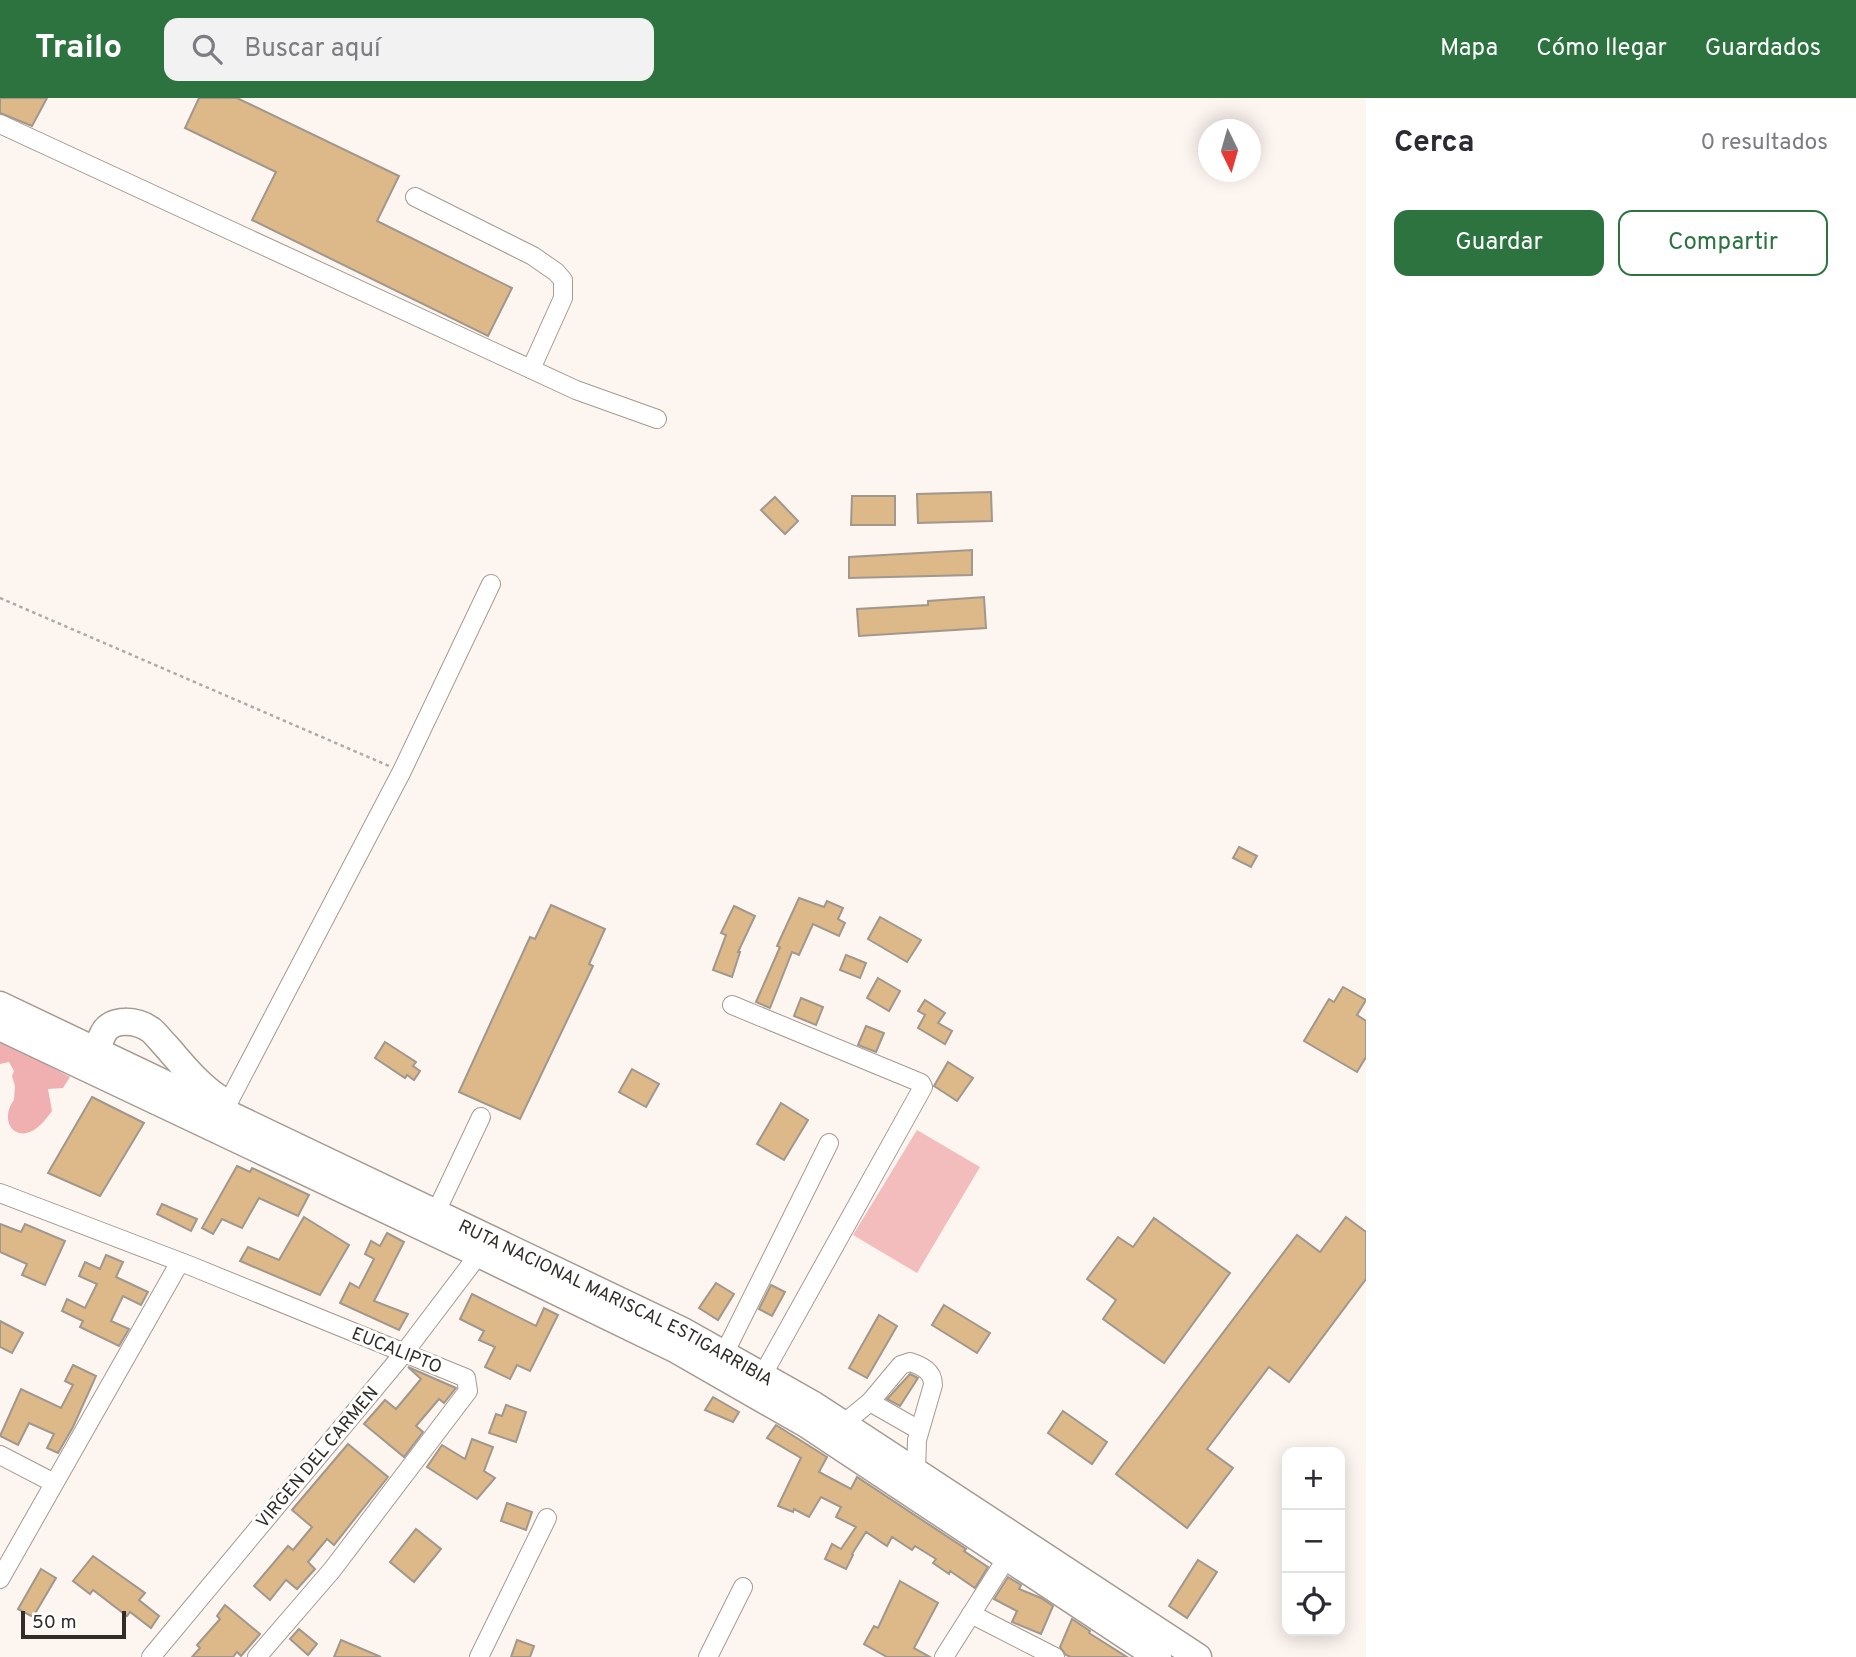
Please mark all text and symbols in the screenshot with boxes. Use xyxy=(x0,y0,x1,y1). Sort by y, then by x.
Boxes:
search box xyxy=(164,18,654,81)
text: Trailo xyxy=(35,28,122,70)
icon: search xyxy=(188,30,226,68)
text: Buscar aquí xyxy=(244,33,381,66)
text: Mapa xyxy=(1440,34,1498,64)
text: Cómo llegar xyxy=(1536,34,1667,64)
text: Guardados xyxy=(1705,34,1821,64)
north arrow xyxy=(1198,119,1261,182)
text: Cerca xyxy=(1394,125,1474,162)
text: 0 resultados xyxy=(1701,129,1828,158)
button: Guardar xyxy=(1394,210,1604,276)
button: Compartir xyxy=(1618,210,1828,276)
street label: RUTA NACIONAL MARISCAL ESTIGARRIBIA xyxy=(454,1215,777,1392)
street label: EUCALIPTO xyxy=(348,1323,445,1380)
street label: VIRGEN DEL CARMEN xyxy=(252,1382,384,1534)
map controls xyxy=(1282,1447,1345,1636)
button: + xyxy=(1282,1447,1345,1510)
button: − xyxy=(1282,1510,1345,1573)
button: locate xyxy=(1282,1573,1345,1636)
scale bar xyxy=(21,1608,126,1640)
text: 50 m xyxy=(32,1611,77,1635)

